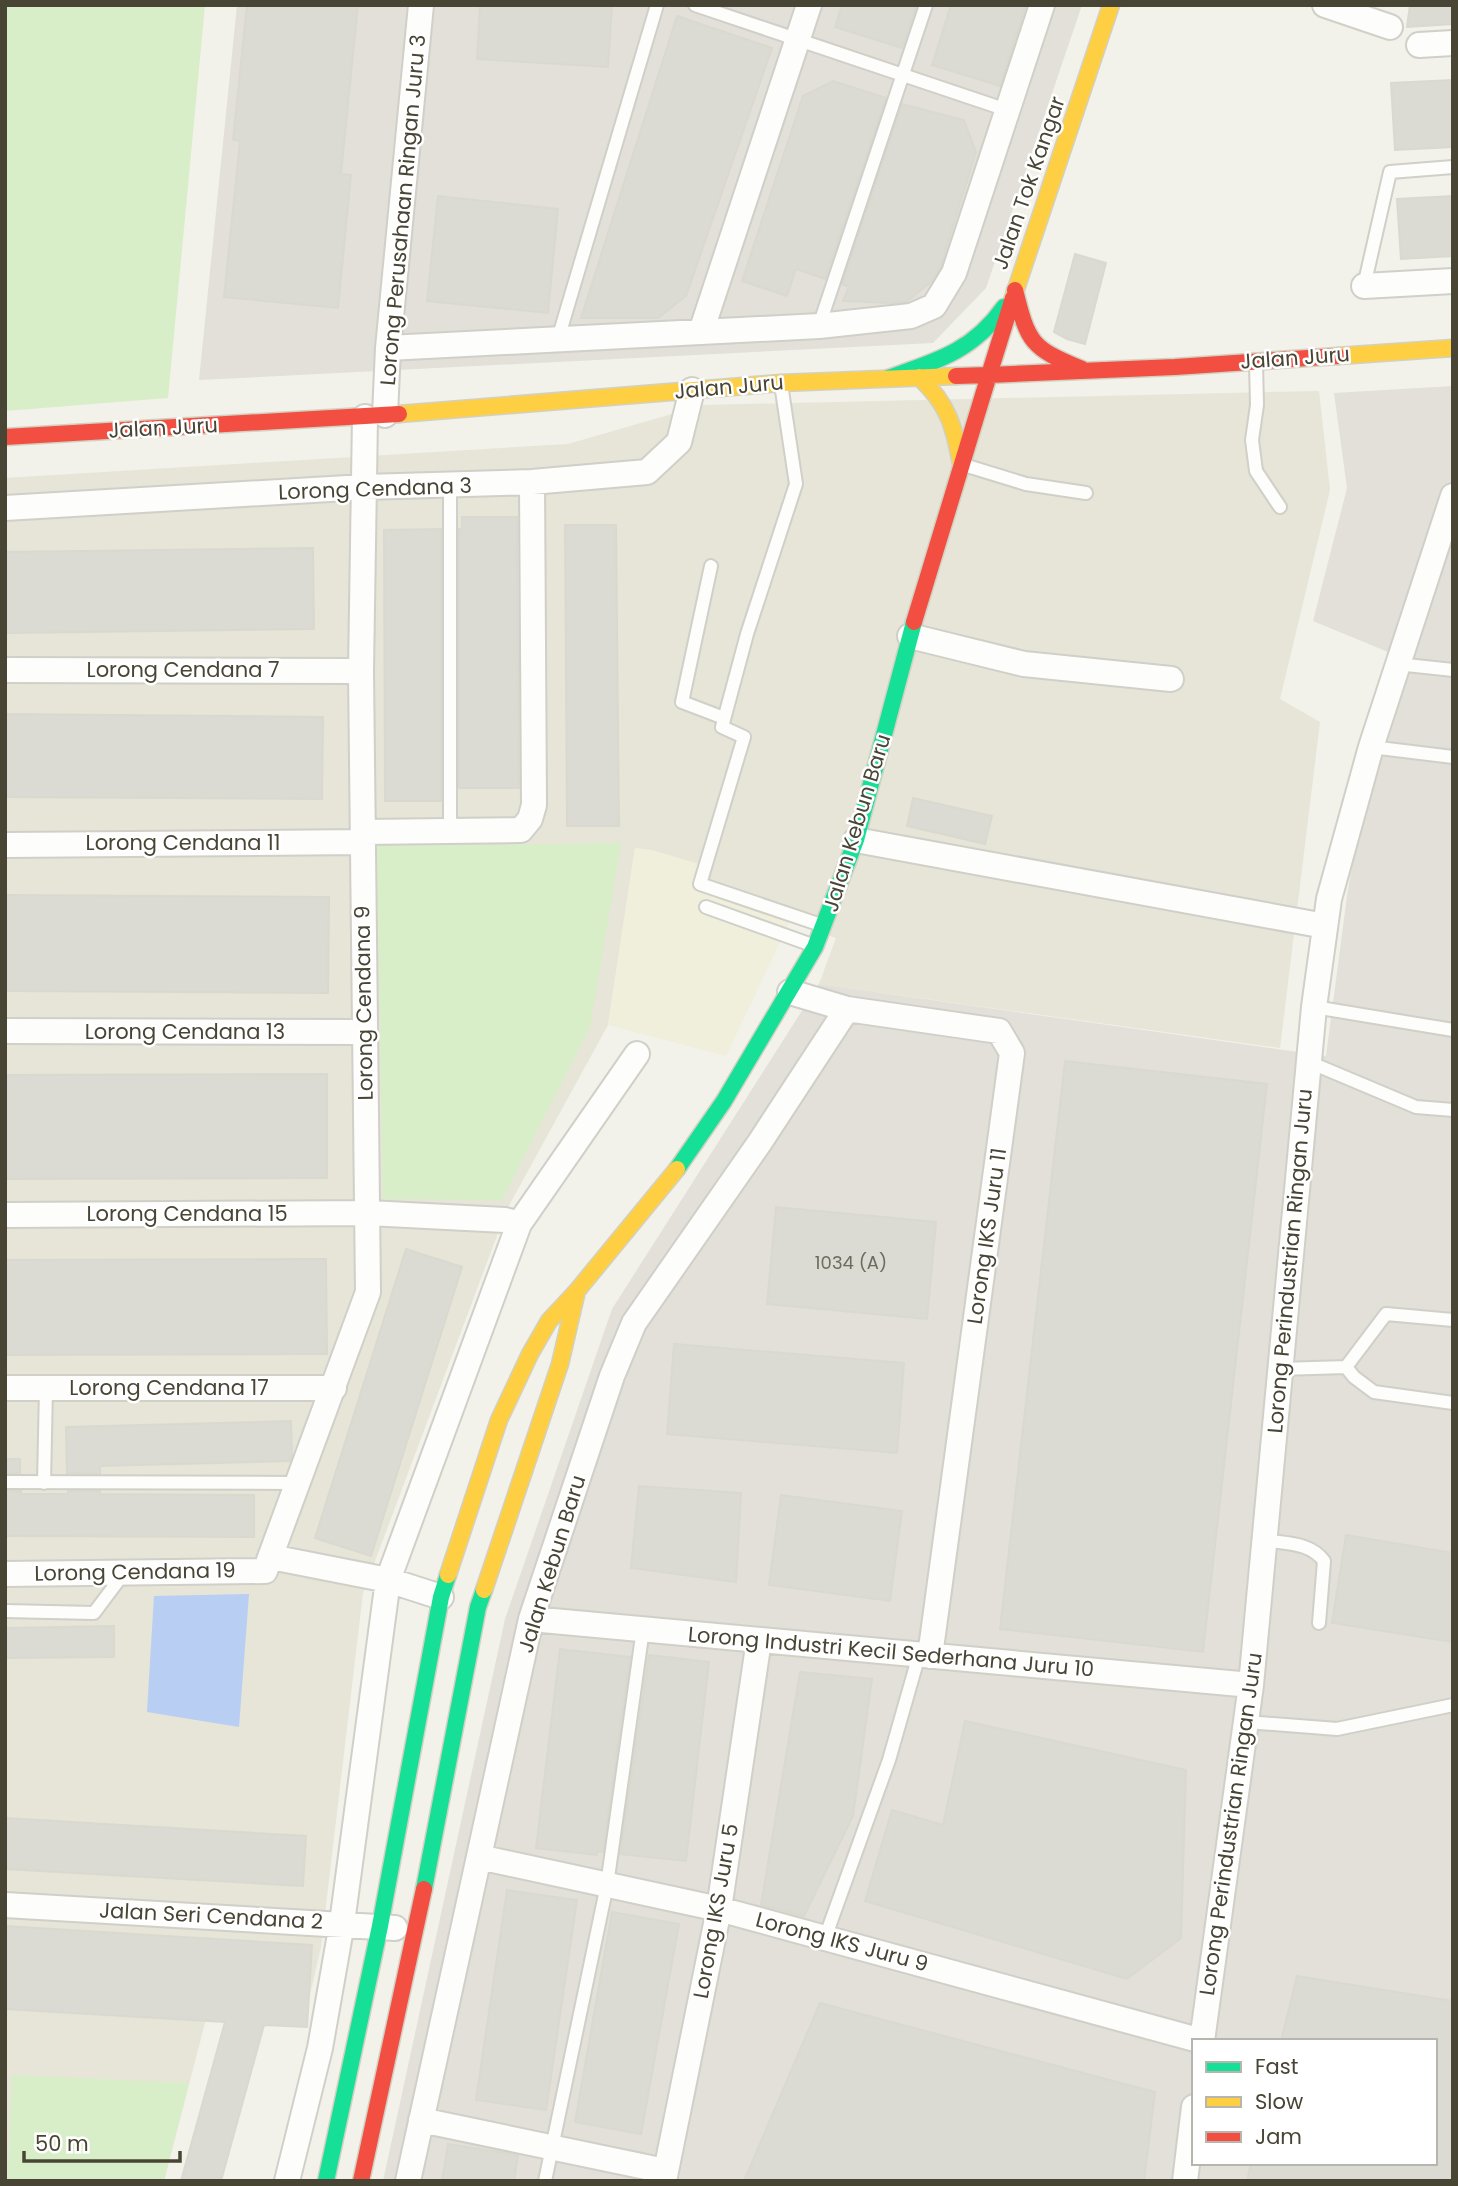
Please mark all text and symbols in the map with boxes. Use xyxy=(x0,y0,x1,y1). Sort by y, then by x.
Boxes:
street label: Lorong Perusahaan Ringan Juru 3 xyxy=(373,33,432,387)
street label: Jalan Tok Kangar xyxy=(985,92,1072,273)
street label: Jalan Juru xyxy=(1239,339,1351,376)
street label: Jalan Juru xyxy=(673,367,785,406)
street label: Jalan Juru xyxy=(108,410,218,445)
street label: Lorong Cendana 3 xyxy=(278,471,472,506)
street label: Lorong Cendana 7 xyxy=(87,655,279,684)
street label: Jalan Kebun Baru xyxy=(816,730,897,915)
street label: Lorong Cendana 11 xyxy=(86,828,280,857)
street label: Lorong Cendana 9 xyxy=(347,905,380,1101)
street label: Lorong Cendana 13 xyxy=(85,1017,285,1046)
street label: Lorong Perindustrian Ringan Juru xyxy=(1260,1087,1319,1434)
street label: Lorong IKS Juru 11 xyxy=(960,1146,1013,1326)
street label: Lorong Cendana 15 xyxy=(86,1199,288,1228)
house number: 1034 (A) xyxy=(815,1250,887,1275)
street label: Lorong Cendana 17 xyxy=(69,1373,269,1402)
street label: Jalan Kebun Baru xyxy=(511,1471,592,1656)
street label: Lorong Cendana 19 xyxy=(34,1555,236,1588)
street label: Lorong Industri Kecil Sederhana Juru 10 xyxy=(687,1619,1095,1684)
street label: Lorong Perindustrian Ringan Juru xyxy=(1192,1651,1269,1997)
street label: Lorong IKS Juru 5 xyxy=(686,1821,745,2001)
street label: Jalan Seri Cendana 2 xyxy=(98,1895,324,1936)
street label: Lorong IKS Juru 9 xyxy=(753,1905,932,1978)
legend xyxy=(1192,2039,1437,2165)
text: Fast xyxy=(1255,2052,1298,2081)
text: Slow xyxy=(1255,2087,1303,2116)
scale bar xyxy=(24,2120,180,2164)
text: Jam xyxy=(1255,2122,1302,2151)
text: 50 m xyxy=(35,2129,89,2158)

